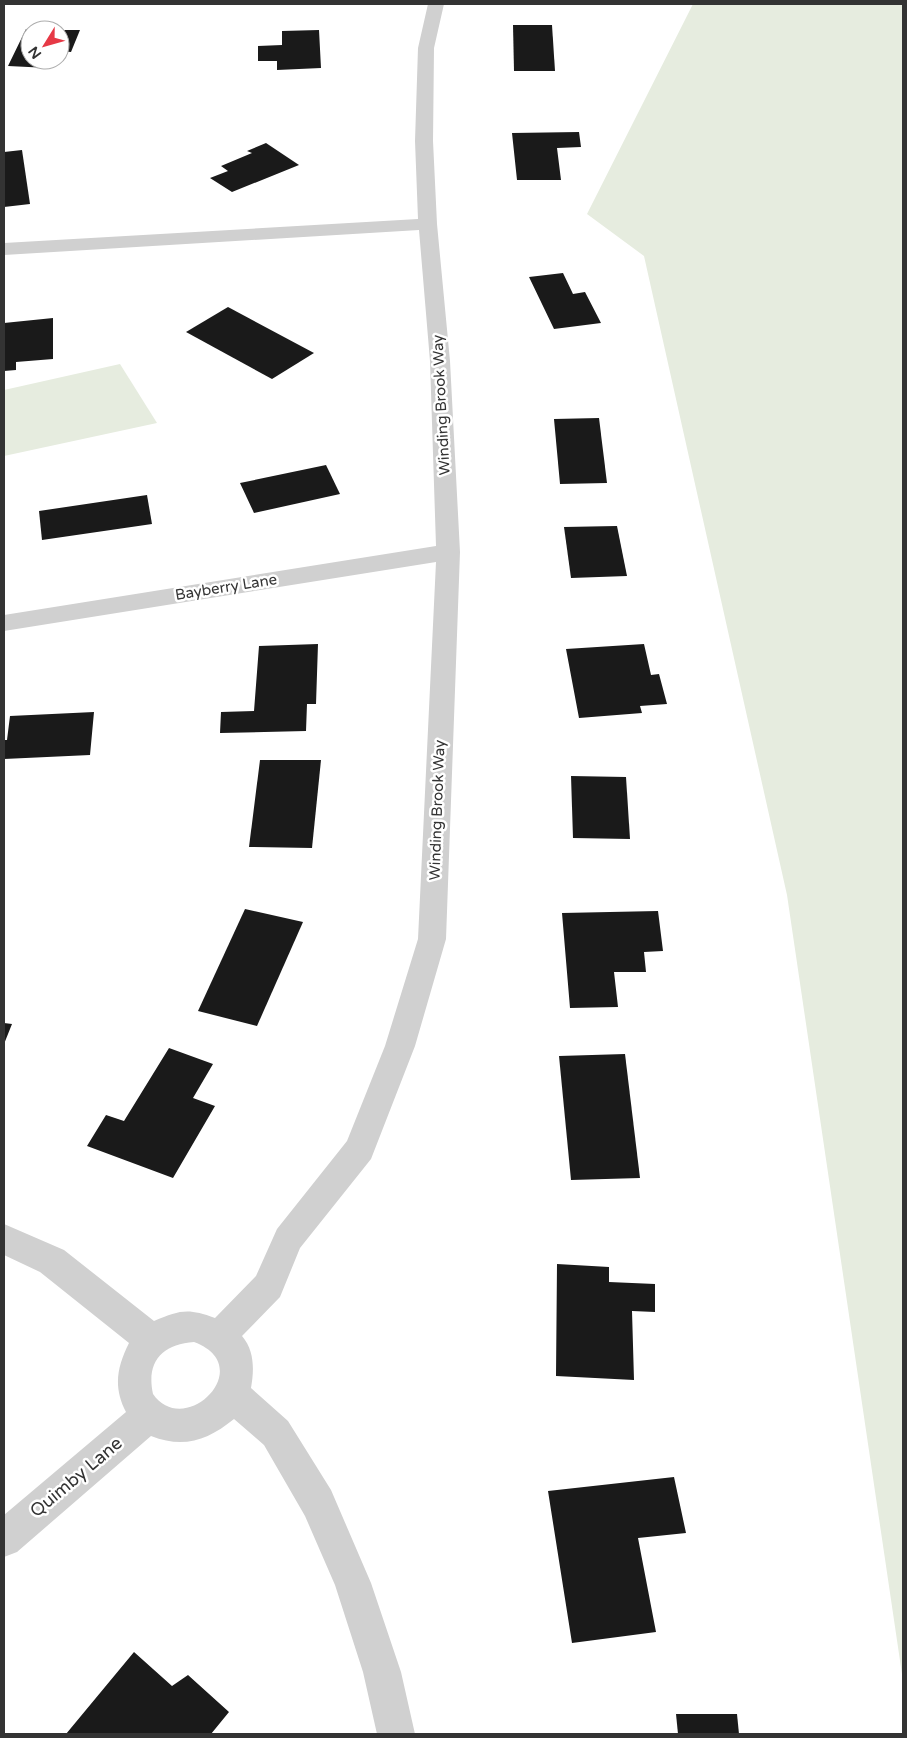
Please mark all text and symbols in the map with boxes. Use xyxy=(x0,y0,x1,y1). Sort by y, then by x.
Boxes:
north arrow xyxy=(20,20,70,70)
text: N xyxy=(25,43,45,62)
street label: Winding Brook Way xyxy=(428,334,454,476)
street label: Bayberry Lane xyxy=(174,570,278,604)
street label: Winding Brook Way xyxy=(426,739,448,881)
street label: Quimby Lane xyxy=(25,1432,127,1522)

